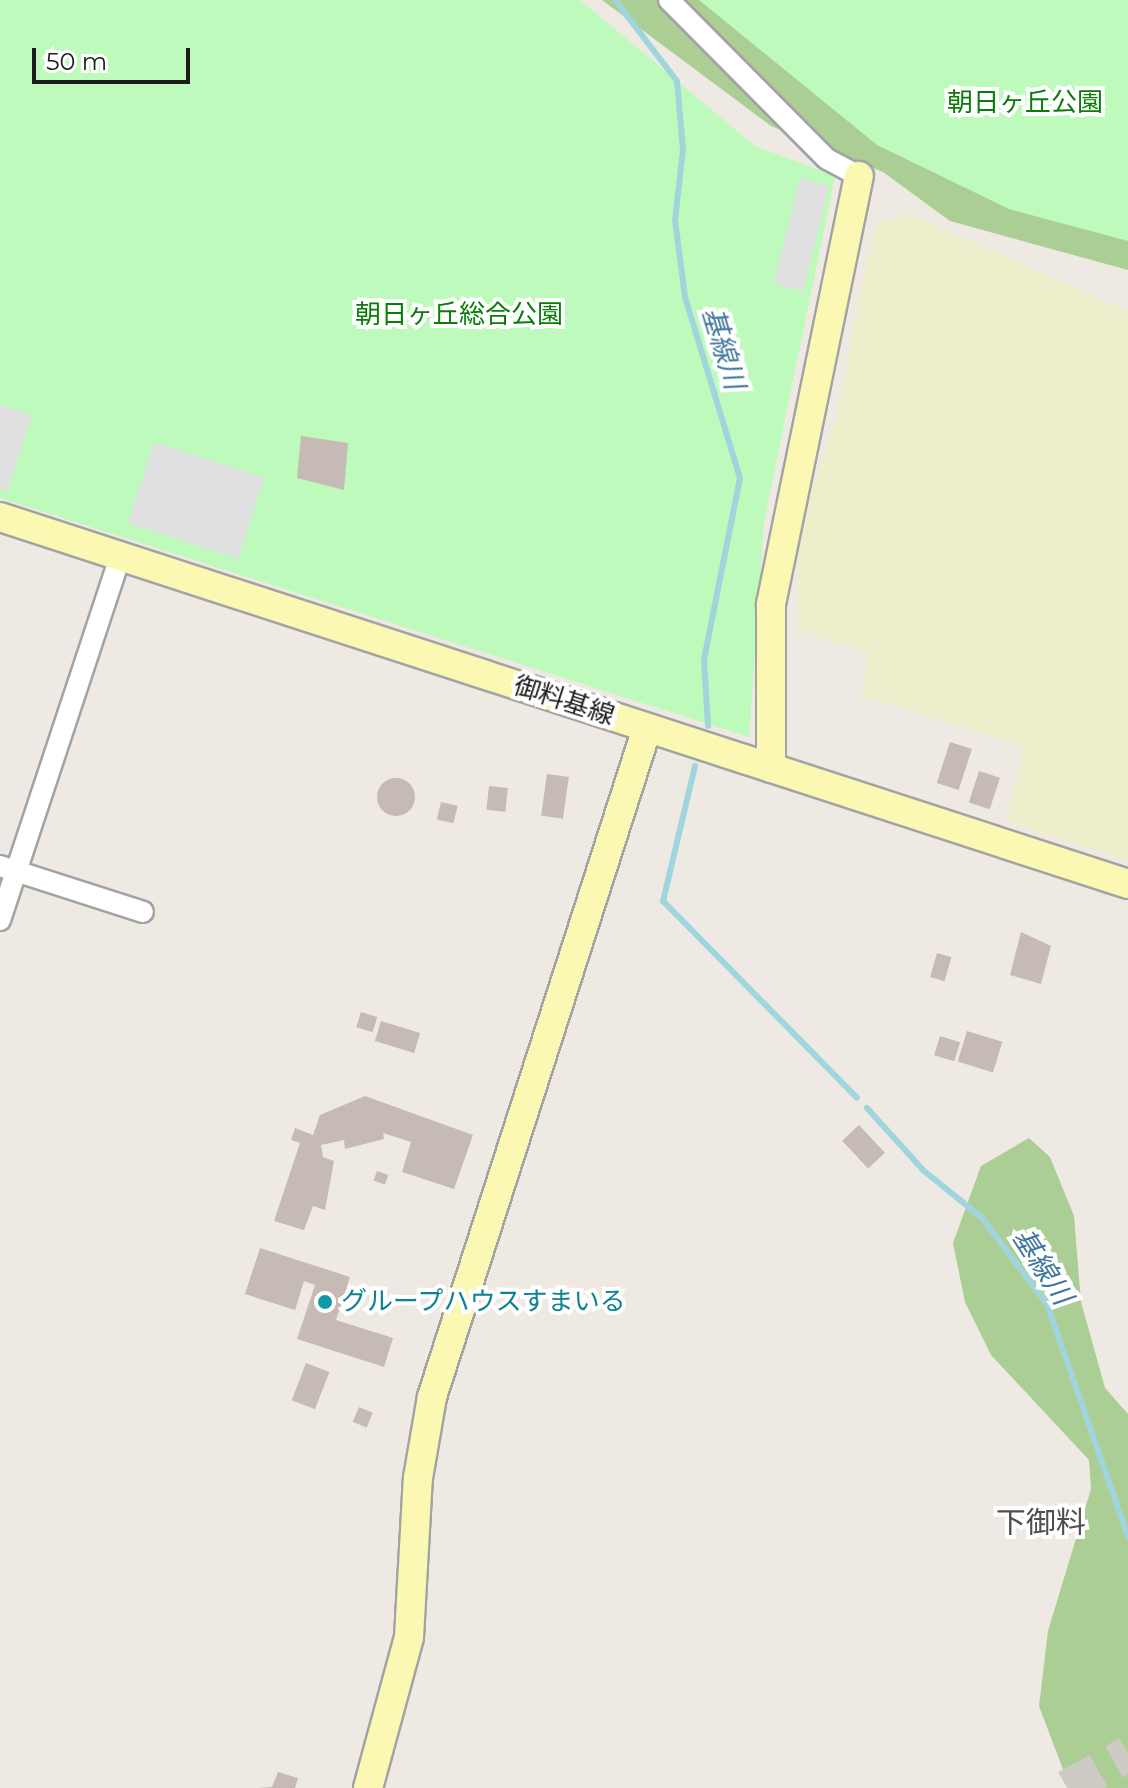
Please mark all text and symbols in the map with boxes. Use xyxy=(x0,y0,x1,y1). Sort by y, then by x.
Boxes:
scale bar xyxy=(36,32,194,82)
text: 50 m xyxy=(46,47,107,76)
park label: 朝日ヶ丘公園 xyxy=(947,87,1103,119)
park label: 朝日ヶ丘総合公園 xyxy=(355,299,563,331)
water label: 基線川 xyxy=(696,303,752,393)
street label: 御料基線 xyxy=(510,670,618,732)
water label: 基線川 xyxy=(1006,1222,1080,1310)
place label: グループハウスすまいる xyxy=(341,1286,627,1318)
marker: グループハウスすまいる xyxy=(316,1293,334,1311)
district label: 下御料 xyxy=(996,1505,1086,1541)

